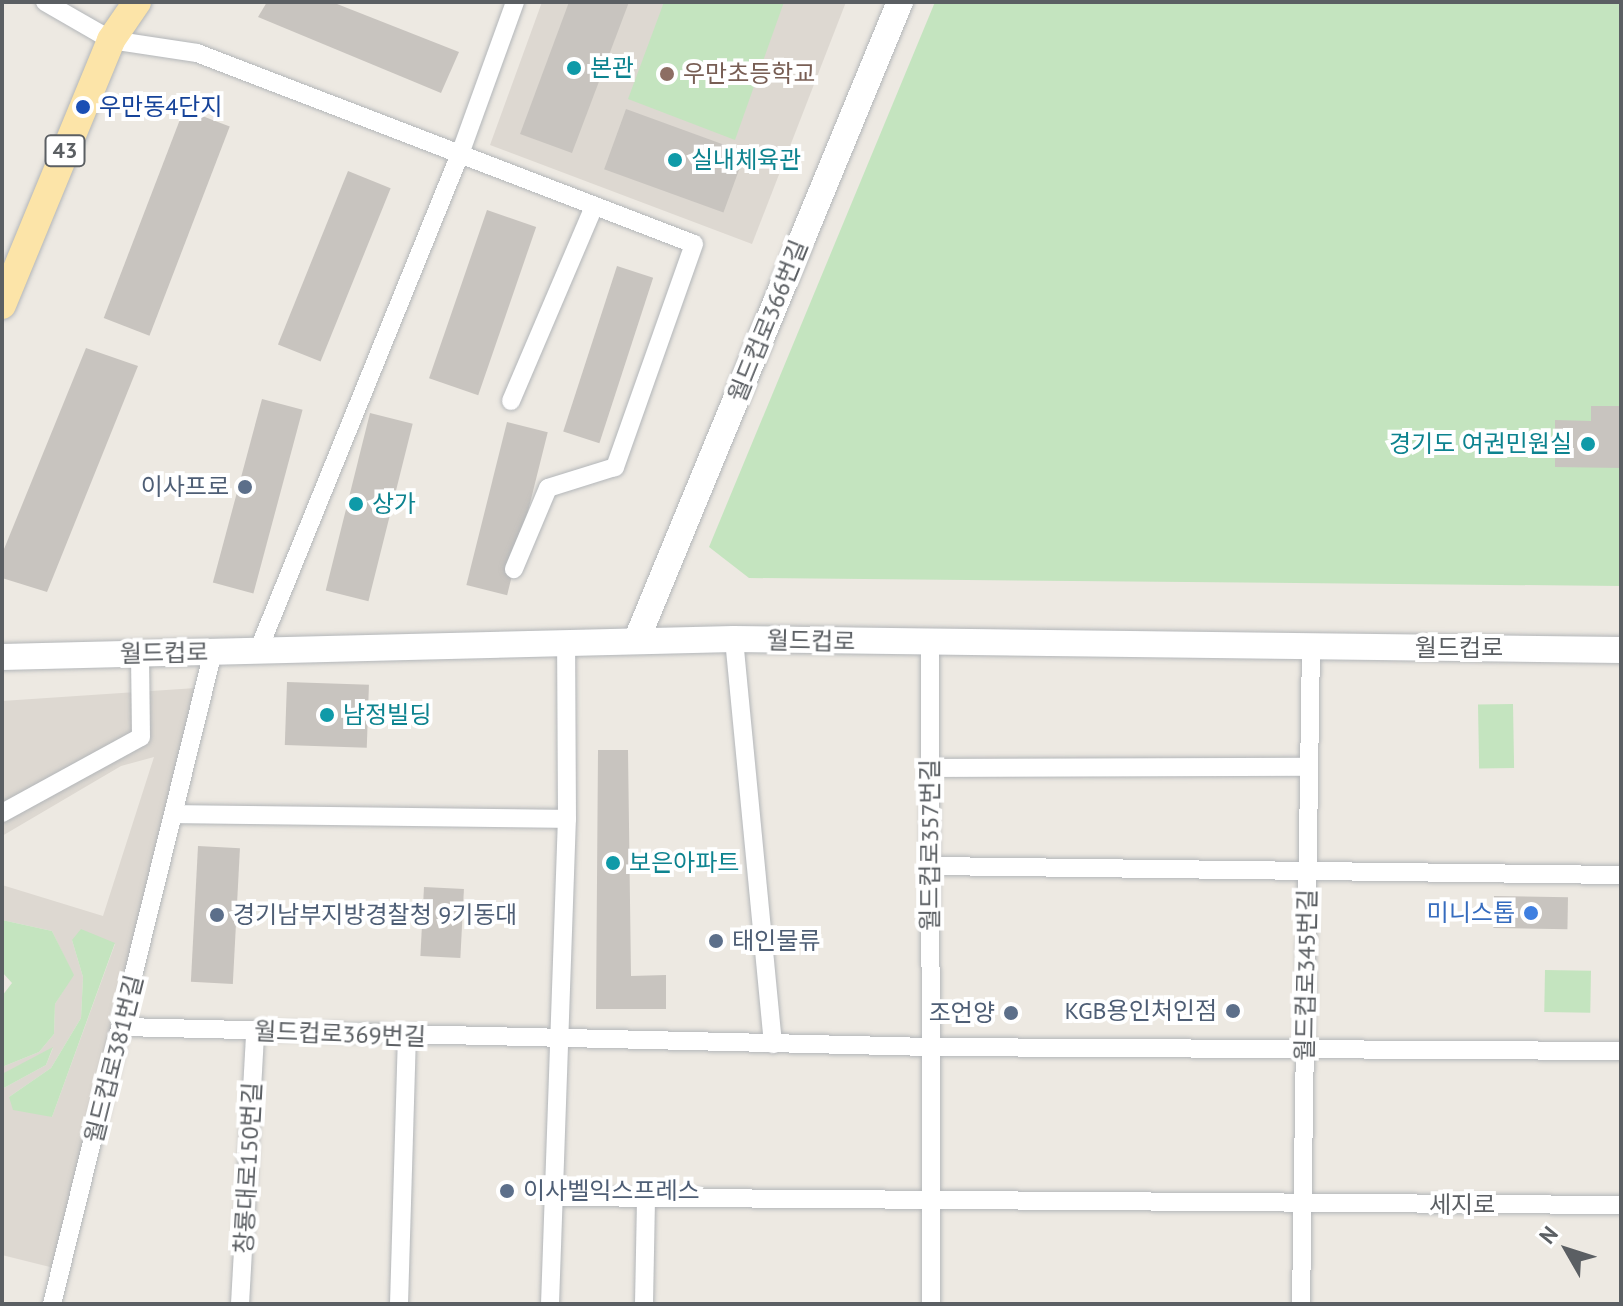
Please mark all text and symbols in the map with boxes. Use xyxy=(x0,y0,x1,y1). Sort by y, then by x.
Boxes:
place label: 본관 xyxy=(590,54,634,82)
marker: 본관 xyxy=(565,59,583,77)
place label: 우만초등학교 xyxy=(683,60,815,88)
marker: 우만초등학교 xyxy=(658,65,676,83)
place label: 우만동4단지 xyxy=(99,93,222,121)
marker: 우만동4단지 xyxy=(74,98,92,116)
road number: 43 xyxy=(43,133,87,169)
place label: 실내체육관 xyxy=(691,146,801,174)
marker: 실내체육관 xyxy=(666,151,684,169)
street label: 월드컵로366번길 xyxy=(722,236,814,406)
place label: 경기도 여권민원실 xyxy=(1389,430,1572,458)
marker: 경기도 여권민원실 xyxy=(1579,435,1597,453)
place label: 이사프로 xyxy=(141,473,229,501)
marker: 이사프로 xyxy=(236,478,254,496)
place label: 상가 xyxy=(372,490,416,518)
marker: 상가 xyxy=(347,495,365,513)
street label: 월드컵로 xyxy=(767,626,855,656)
street label: 월드컵로 xyxy=(1415,634,1503,662)
street label: 월드컵로 xyxy=(120,638,208,668)
place label: 남정빌딩 xyxy=(343,701,431,729)
marker: 남정빌딩 xyxy=(318,706,336,724)
street label: 월드컵로357번길 xyxy=(916,759,944,931)
place label: 보은아파트 xyxy=(629,849,739,877)
marker: 보은아파트 xyxy=(604,854,622,872)
street label: 월드컵로345번길 xyxy=(1290,889,1322,1061)
place label: 미니스톱 xyxy=(1427,899,1515,927)
place label: 경기남부지방경찰청 9기동대 xyxy=(233,901,517,929)
marker: 미니스톱 xyxy=(1522,904,1540,922)
marker: 경기남부지방경찰청 9기동대 xyxy=(208,906,226,924)
place label: 태인물류 xyxy=(732,927,820,955)
marker: 태인물류 xyxy=(707,932,725,950)
street label: 월드컵로381번길 xyxy=(79,972,149,1146)
place label: KGB용인처인점 xyxy=(1064,997,1217,1025)
place label: 조언양 xyxy=(929,999,995,1027)
marker: KGB용인처인점 xyxy=(1224,1002,1242,1020)
marker: 조언양 xyxy=(1002,1004,1020,1022)
street label: 월드컵로369번길 xyxy=(254,1017,426,1051)
street label: 창룡대로150번길 xyxy=(229,1082,267,1254)
place label: 이사벨익스프레스 xyxy=(523,1177,700,1205)
marker: 이사벨익스프레스 xyxy=(498,1182,516,1200)
street label: 세지로 xyxy=(1429,1191,1495,1219)
north arrow xyxy=(1527,1210,1607,1290)
text: N xyxy=(1533,1220,1564,1249)

